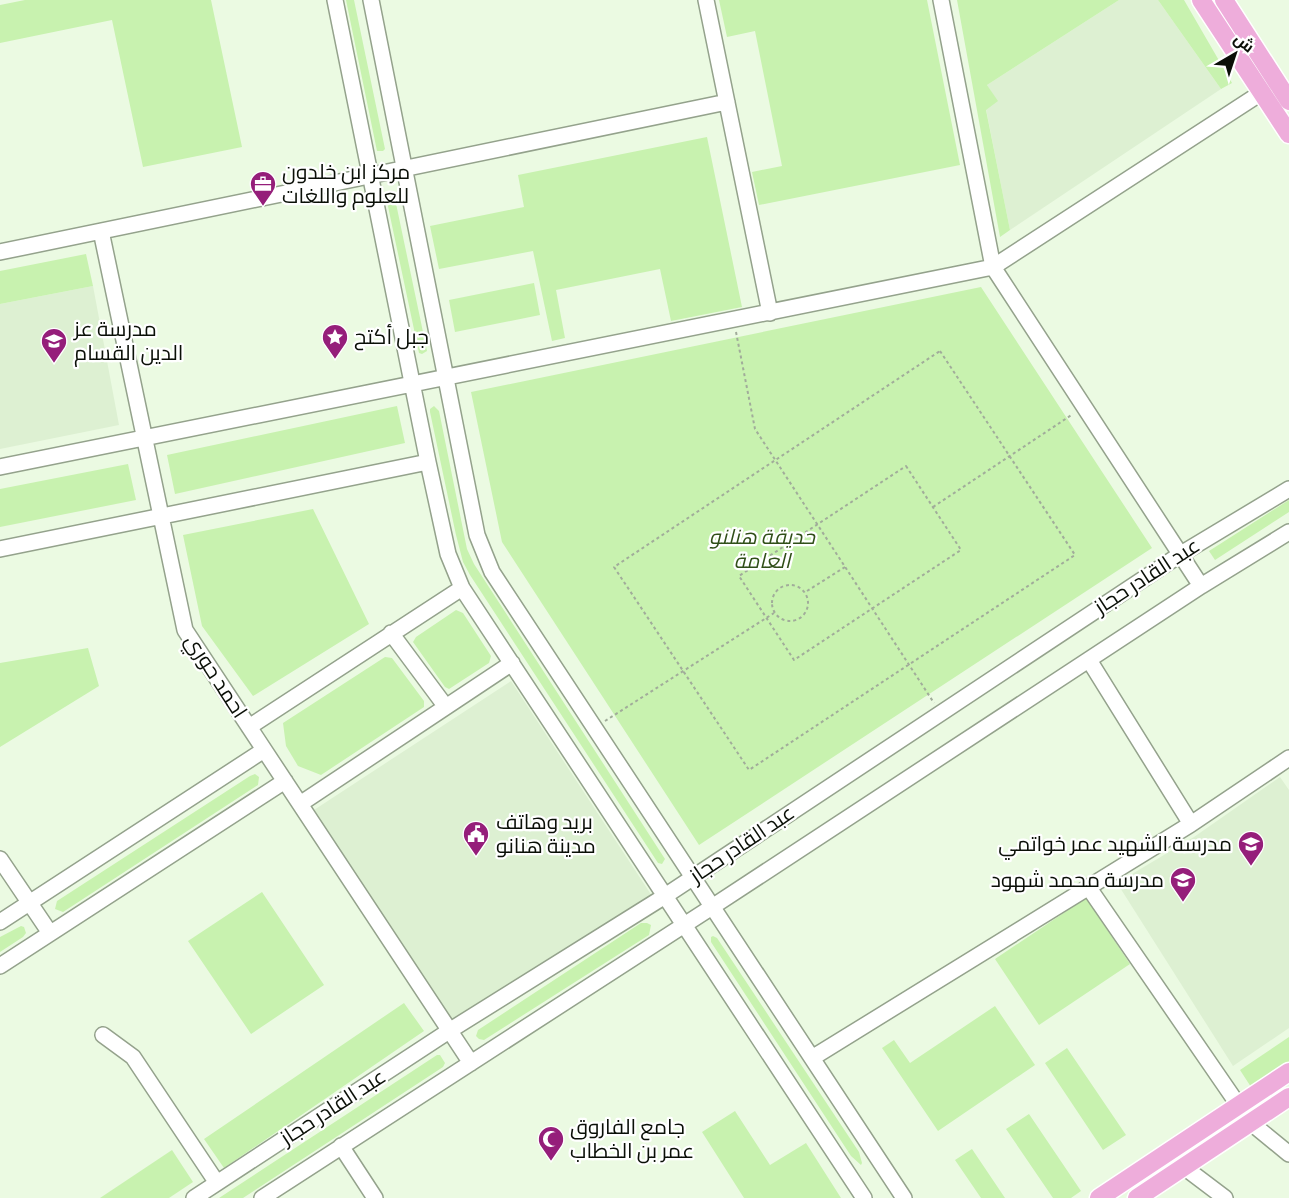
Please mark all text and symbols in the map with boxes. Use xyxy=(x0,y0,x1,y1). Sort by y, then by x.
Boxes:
north arrow xyxy=(1205,24,1265,84)
text: ش xyxy=(1230,29,1258,57)
place label: مركز ابن خلدون للعلوم واللغات xyxy=(282,159,410,210)
office icon: مركز ابن خلدون للعلوم واللغات xyxy=(248,169,278,207)
place label: مدرسة عز الدين القسام xyxy=(73,316,183,367)
place icon: جبل أكتح xyxy=(320,322,350,360)
place label: جبل أكتح xyxy=(354,324,429,351)
school or university icon: مدرسة عز الدين القسام xyxy=(39,326,69,364)
park label: حديقة هنلنو العامة xyxy=(709,524,816,574)
street label: عبد القادر حجاز xyxy=(1088,532,1205,620)
street label: احمد حوري xyxy=(177,629,253,725)
street label: عبد القادر حجاز xyxy=(684,799,799,889)
place label: بريد وهاتف مدينة هنانو xyxy=(496,809,596,859)
public building icon: بريد وهاتف مدينة هنانو xyxy=(461,819,491,857)
school or university icon: مدرسة الشهيد عمر خواتمي xyxy=(1236,829,1266,867)
place label: مدرسة الشهيد عمر خواتمي xyxy=(998,831,1232,860)
school or university icon: مدرسة محمد شهود xyxy=(1168,865,1198,903)
place label: مدرسة محمد شهود xyxy=(991,867,1164,893)
street label: عبد القادر حجاز xyxy=(274,1063,391,1151)
place label: جامع الفاروق عمر بن الخطاب xyxy=(570,1114,694,1164)
mosque icon: جامع الفاروق عمر بن الخطاب xyxy=(536,1124,566,1162)

